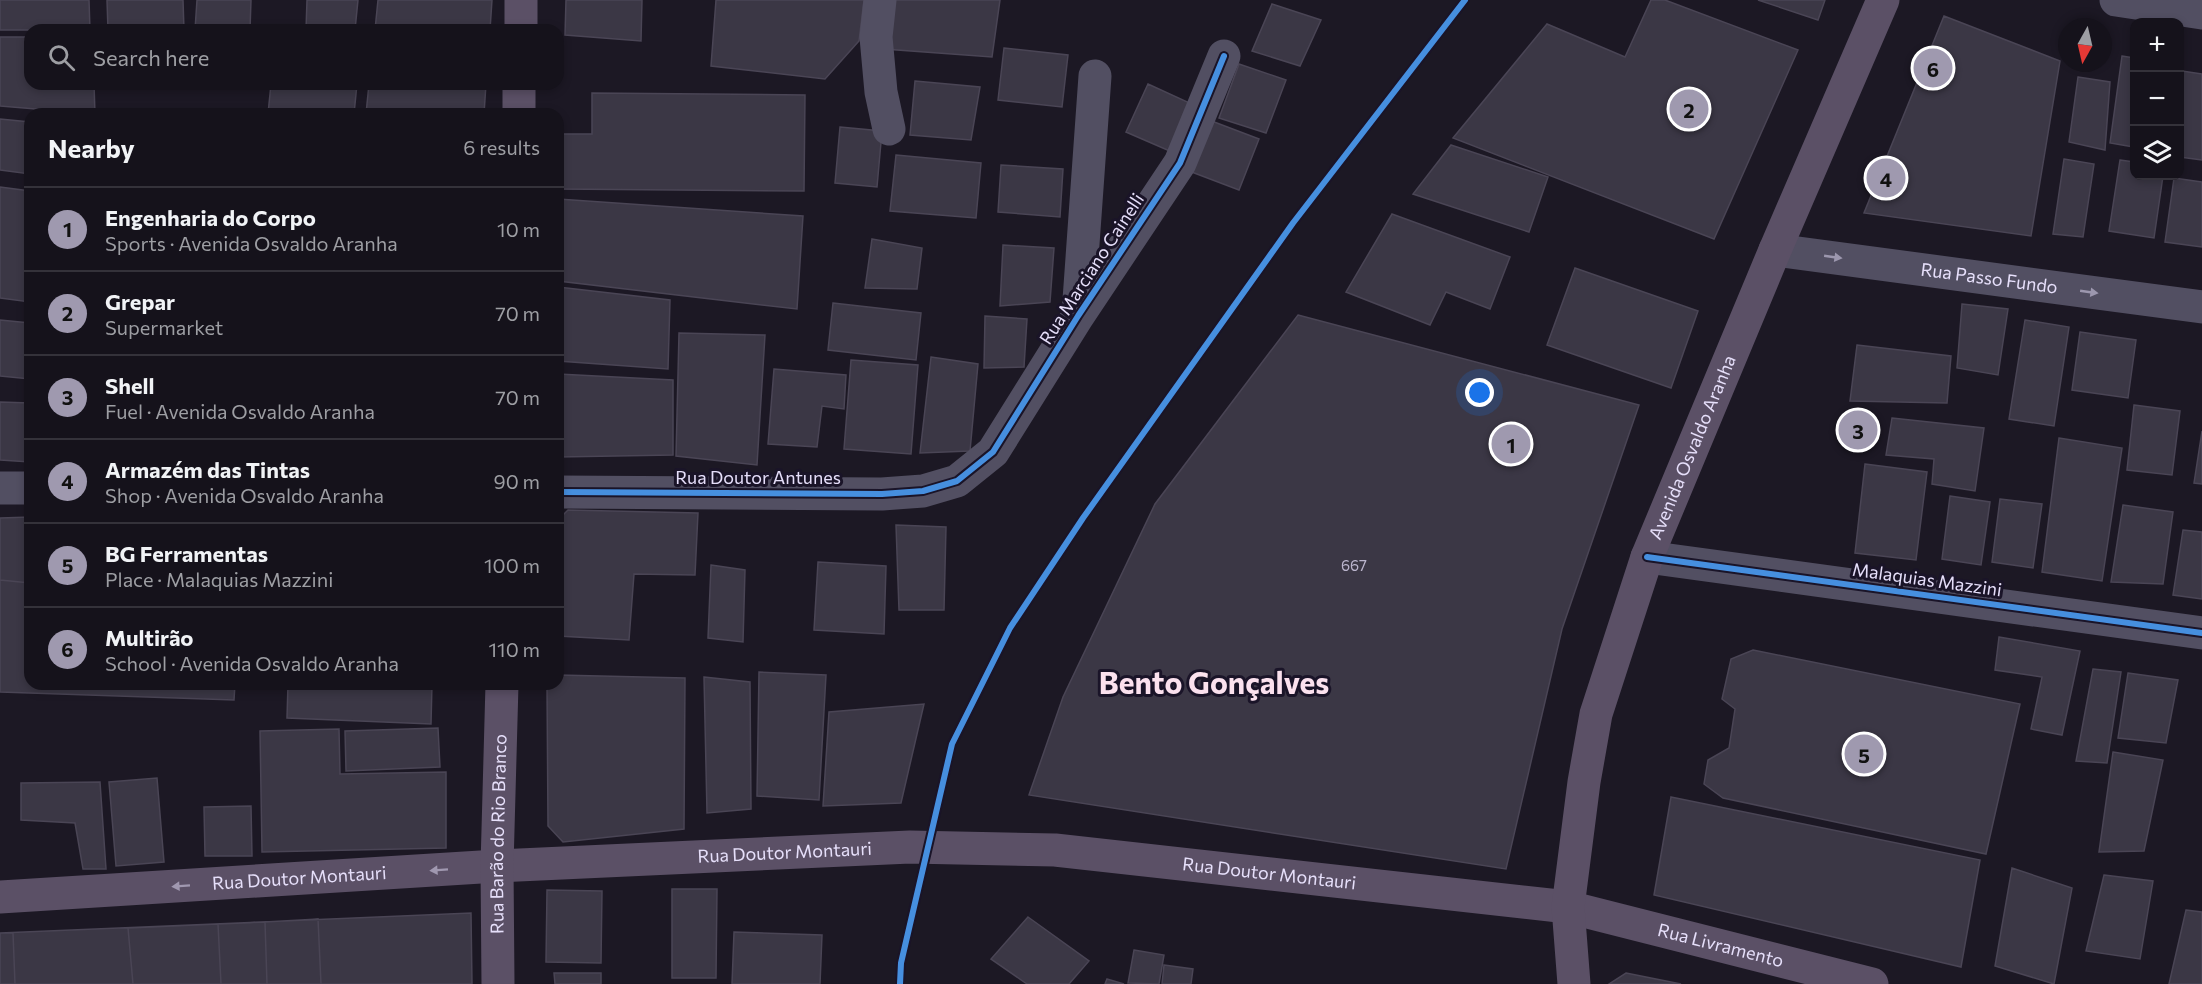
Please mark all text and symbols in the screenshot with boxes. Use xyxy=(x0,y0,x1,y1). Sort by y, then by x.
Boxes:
north arrow xyxy=(2058,18,2112,72)
map controls xyxy=(2130,18,2184,180)
button: + xyxy=(2130,18,2184,72)
search box xyxy=(24,24,564,90)
icon: search xyxy=(45,41,78,74)
text: Search here xyxy=(93,44,209,71)
pin: 6 xyxy=(1914,46,1952,90)
button: − xyxy=(2130,72,2184,126)
pin: 2 xyxy=(1670,86,1708,132)
button: layers xyxy=(2130,126,2184,180)
text: Nearby xyxy=(48,132,135,163)
text: 6 results xyxy=(463,135,540,159)
pin: 4 xyxy=(1866,156,1906,201)
street label: Rua Marciano Cainelli xyxy=(1034,189,1148,348)
text: Engenharia do Corpo xyxy=(105,204,316,231)
text: 1 xyxy=(63,217,72,241)
text: 10 m xyxy=(497,217,540,241)
text: Sports · Avenida Osvaldo Aranha xyxy=(105,231,398,255)
one-way arrow xyxy=(1824,253,1843,262)
street label: Rua Passo Fundo xyxy=(1919,258,2059,298)
one-way arrow xyxy=(2079,287,2098,296)
text: Grepar xyxy=(105,288,175,315)
text: 2 xyxy=(62,301,73,325)
text: 70 m xyxy=(495,301,540,325)
text: Supermarket xyxy=(105,315,223,339)
street label: Avenida Osvaldo Aranha xyxy=(1644,352,1740,543)
text: Shell xyxy=(105,372,155,399)
your location xyxy=(1465,378,1494,407)
text: 3 xyxy=(62,385,73,409)
text: 70 m xyxy=(495,385,540,409)
text: Fuel · Avenida Osvaldo Aranha xyxy=(105,399,375,423)
pin: 3 xyxy=(1838,408,1878,452)
pin: 1 xyxy=(1492,422,1530,466)
text: Armazém das Tintas xyxy=(105,456,310,483)
street label: Rua Doutor Antunes xyxy=(675,466,841,488)
text: 4 xyxy=(61,469,74,493)
text: 90 m xyxy=(494,469,540,493)
text: Shop · Avenida Osvaldo Aranha xyxy=(105,483,384,507)
text: BG Ferramentas xyxy=(105,540,268,567)
text: 5 xyxy=(62,553,73,577)
text: 100 m xyxy=(484,553,540,577)
house number: 667 xyxy=(1341,556,1367,574)
street label: Malaquias Mazzini xyxy=(1851,558,2003,600)
text: Place · Malaquias Mazzini xyxy=(105,567,333,591)
text: Multirão xyxy=(105,624,194,651)
text: 6 xyxy=(61,637,74,661)
text: 110 m xyxy=(489,637,540,661)
text: School · Avenida Osvaldo Aranha xyxy=(105,651,399,675)
district label: Bento Gonçalves xyxy=(1099,663,1329,701)
pin: 5 xyxy=(1844,732,1884,777)
street label: Rua Barão do Rio Branco xyxy=(485,734,511,934)
street label: Rua Doutor Montauri xyxy=(697,837,872,867)
street label: Rua Doutor Montauri xyxy=(1181,852,1357,893)
street label: Rua Doutor Montauri xyxy=(212,861,387,894)
one-way arrow xyxy=(429,865,448,875)
one-way arrow xyxy=(172,881,191,891)
street label: Rua Livramento xyxy=(1656,918,1786,971)

